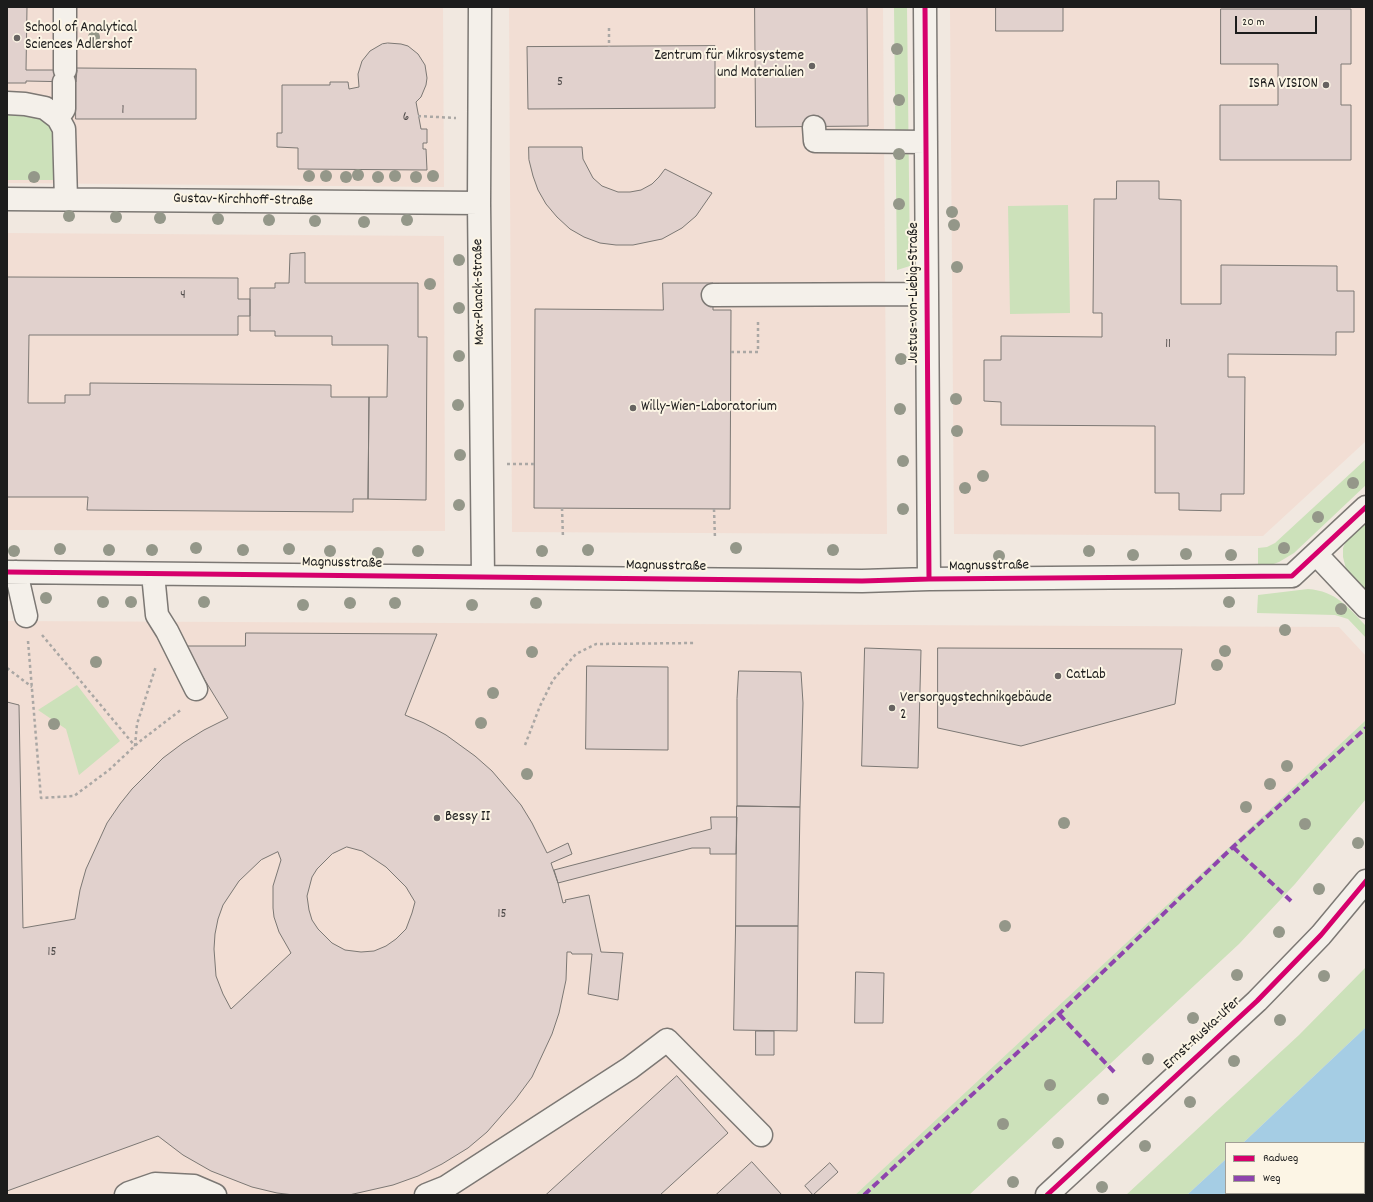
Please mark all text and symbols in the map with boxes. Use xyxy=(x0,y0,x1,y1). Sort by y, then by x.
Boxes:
scale bar xyxy=(1237,8,1319,34)
text: 20 m xyxy=(1242,14,1265,31)
place label: School of Analytical Sciences Adlershof xyxy=(25,20,137,55)
marker: School of Analytical Sciences Adlershof xyxy=(12,33,22,43)
place label: Zentrum für Mikrosysteme und Materialien xyxy=(654,48,804,83)
marker: Zentrum für Mikrosysteme und Materialien xyxy=(807,61,817,71)
house number: 5 xyxy=(557,75,563,91)
place label: ISRA VISION xyxy=(1249,76,1318,94)
marker: ISRA VISION xyxy=(1321,80,1331,90)
house number: 1 xyxy=(122,103,124,119)
house number: 6 xyxy=(403,110,409,126)
street label: Gustav-Kirchhoff-Straße xyxy=(173,191,313,211)
street label: Justus-von-Liebig-Straße xyxy=(906,222,924,364)
street label: Max-Planck-Straße xyxy=(470,239,490,345)
house number: 4 xyxy=(180,288,186,304)
house number: 11 xyxy=(1165,337,1171,353)
place label: Willy-Wien-Laboratorium xyxy=(641,399,777,417)
marker: Willy-Wien-Laboratorium xyxy=(628,403,638,413)
street label: Magnusstraße xyxy=(302,554,382,574)
street label: Magnusstraße xyxy=(626,557,706,577)
street label: Magnusstraße xyxy=(949,557,1029,577)
place label: CatLab xyxy=(1066,667,1106,685)
marker: CatLab xyxy=(1053,671,1063,681)
place label: Versorgugstechnikgebäude 2 xyxy=(900,690,1052,725)
marker: Versorgugstechnikgebäude 2 xyxy=(887,703,897,713)
place label: Bessy II xyxy=(445,809,490,827)
marker: Bessy II xyxy=(432,813,442,823)
house number: 15 xyxy=(498,907,506,923)
house number: 15 xyxy=(48,945,56,961)
street label: Ernst-Ruska-Ufer xyxy=(1161,994,1245,1074)
legend xyxy=(1225,1142,1365,1194)
text: Radweg xyxy=(1263,1150,1298,1167)
text: Weg xyxy=(1263,1170,1280,1187)

